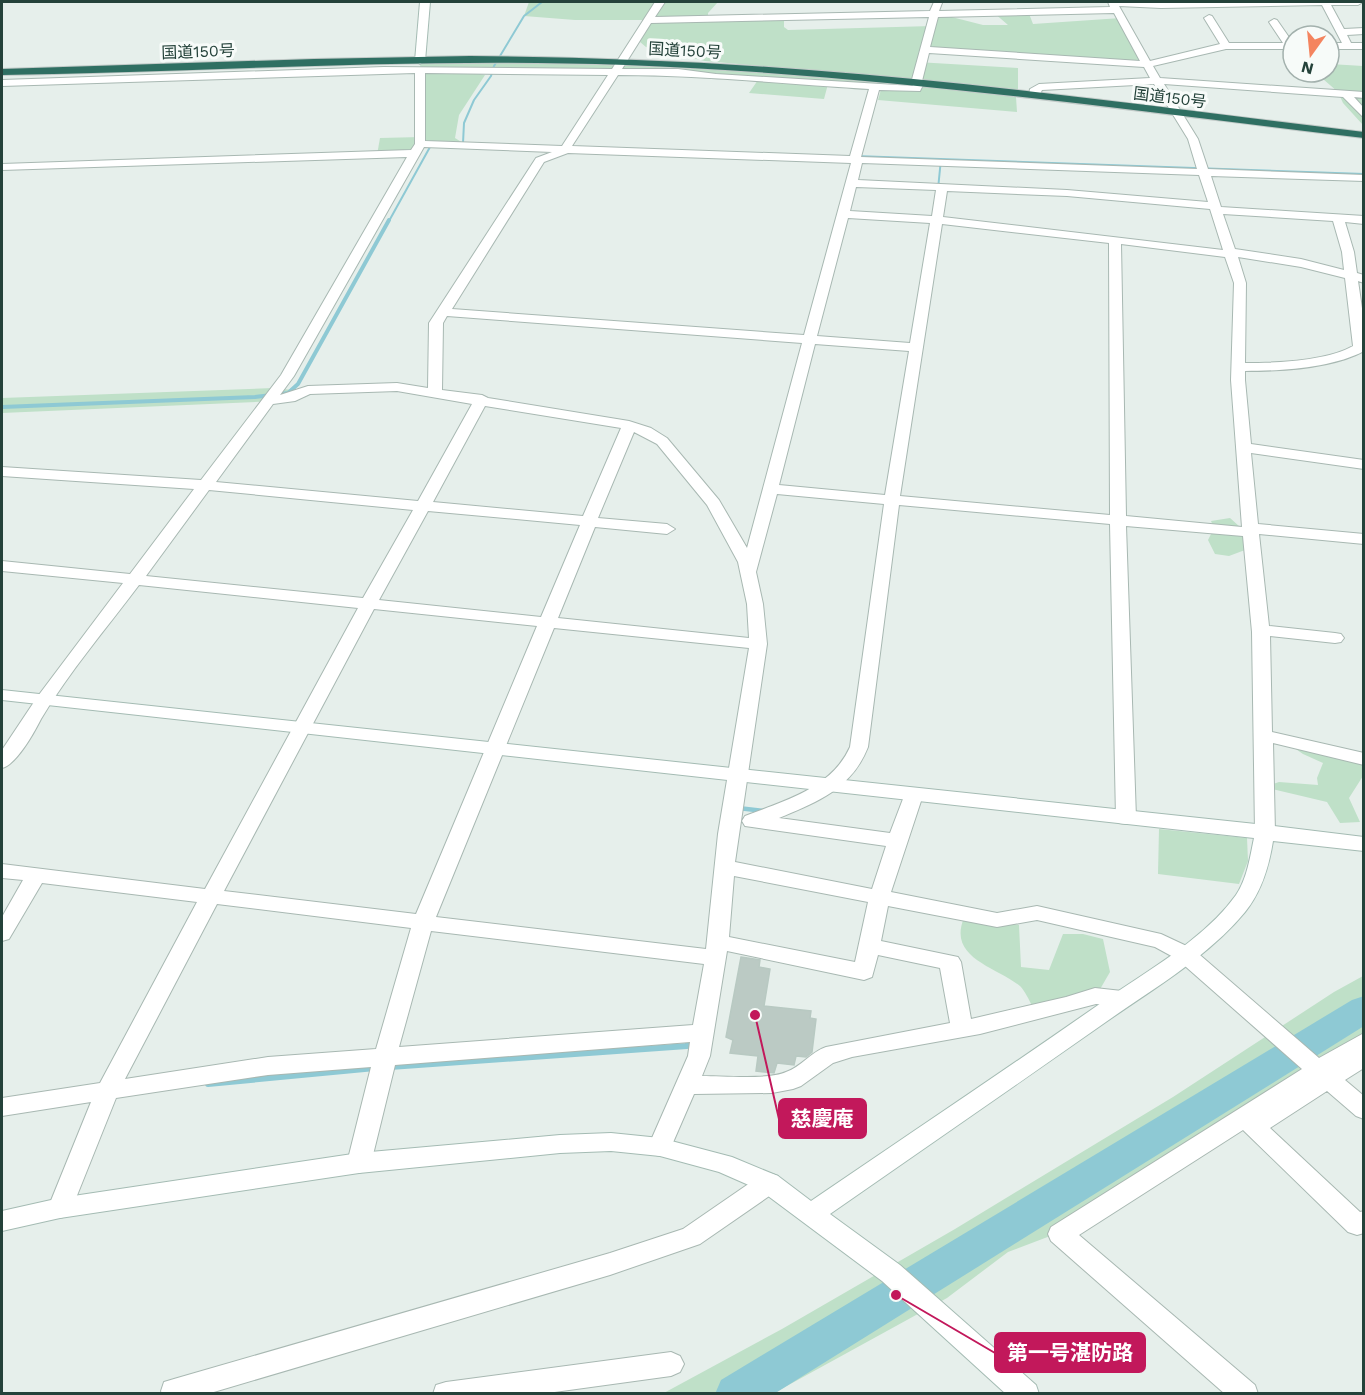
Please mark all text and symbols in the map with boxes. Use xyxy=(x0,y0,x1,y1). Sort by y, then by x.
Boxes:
north arrow xyxy=(1281,24,1341,84)
street label: 国道150号 xyxy=(648,39,722,62)
street label: 国道150号 xyxy=(161,41,235,62)
text: N xyxy=(1299,57,1315,79)
street label: 国道150号 xyxy=(1132,84,1208,111)
callout: 慈慶庵 xyxy=(779,1099,866,1138)
text: 慈慶庵 xyxy=(791,1106,854,1131)
callout: 第一号湛防路 xyxy=(995,1333,1145,1372)
text: 第一号湛防路 xyxy=(1007,1340,1133,1365)

